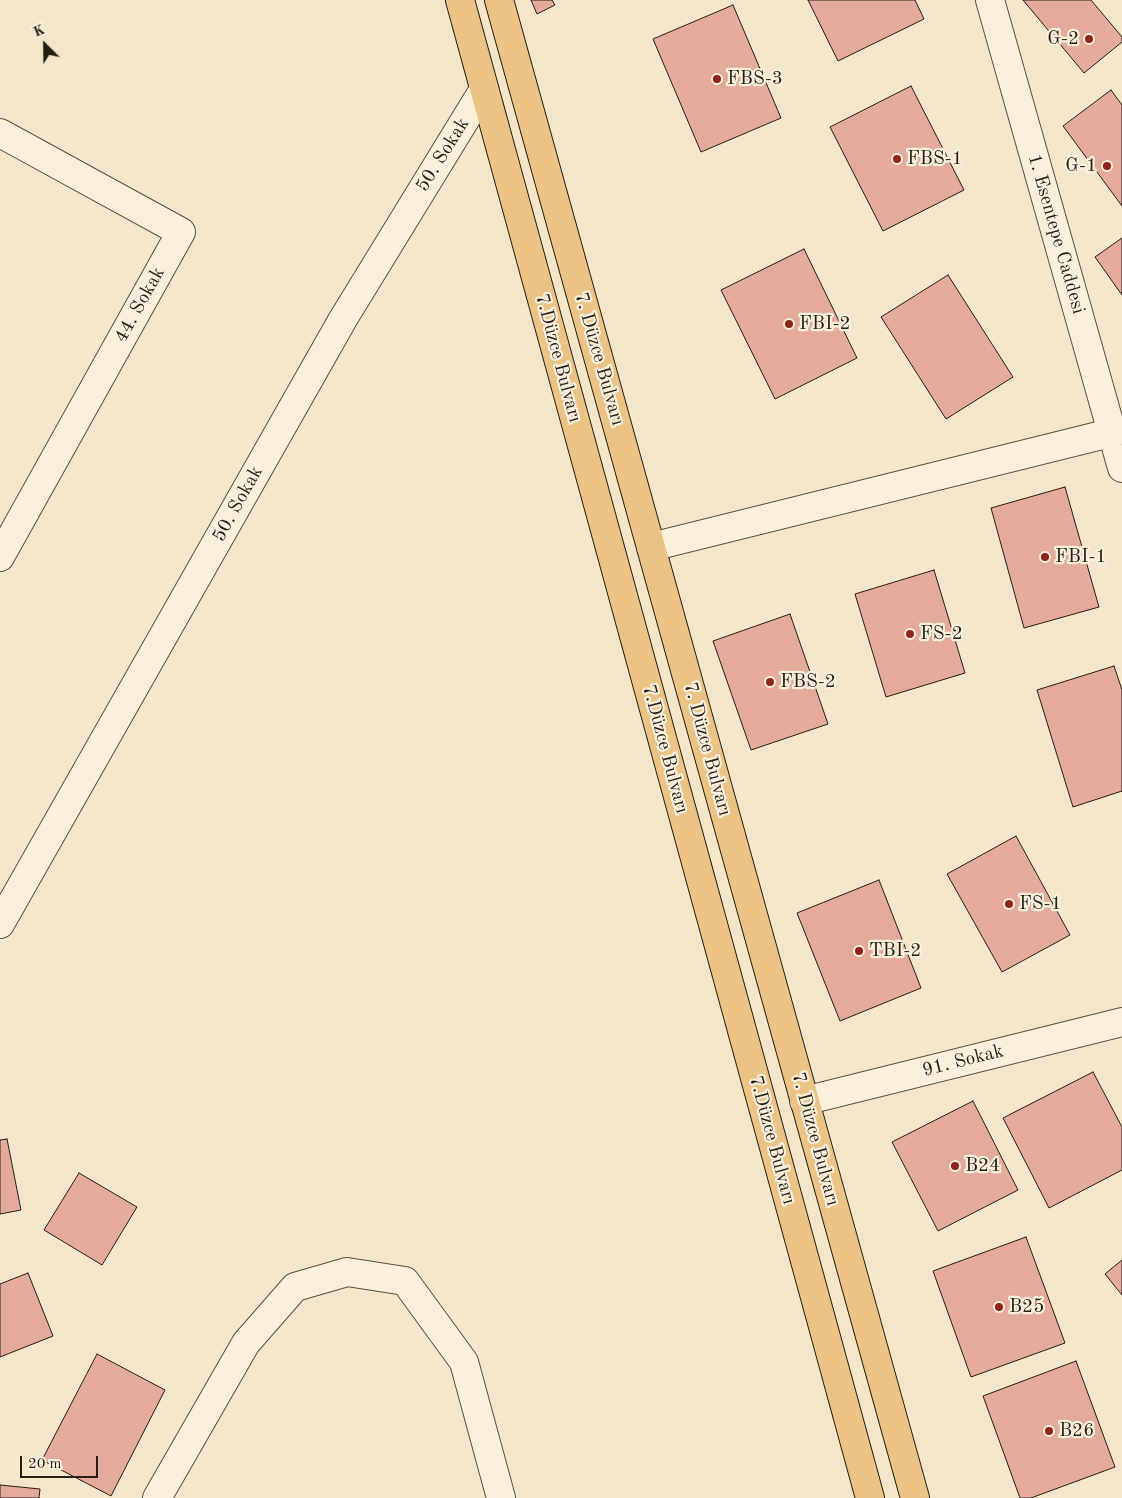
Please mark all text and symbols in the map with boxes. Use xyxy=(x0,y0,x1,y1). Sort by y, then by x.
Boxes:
north arrow xyxy=(20,20,70,70)
text: K xyxy=(31,23,47,40)
place label: G-2 xyxy=(1047,28,1079,50)
marker: G-2 xyxy=(1083,33,1095,45)
place label: FBS-3 xyxy=(727,68,783,90)
marker: FBS-3 xyxy=(711,73,723,85)
street label: 50. Sokak xyxy=(411,114,475,196)
place label: FBS-1 xyxy=(907,148,963,170)
street label: 1. Esentepe Caddesi xyxy=(1022,151,1090,317)
marker: FBS-1 xyxy=(891,153,903,165)
place label: G-1 xyxy=(1065,155,1097,177)
marker: G-1 xyxy=(1101,160,1113,172)
street label: 44. Sokak xyxy=(110,263,170,347)
street label: 7. Düzce Bulvarı xyxy=(569,290,629,428)
street label: 7.Düzce Bulvarı xyxy=(530,291,586,425)
place label: FBI-2 xyxy=(799,313,850,335)
marker: FBI-2 xyxy=(783,318,795,330)
street label: 50. Sokak xyxy=(208,462,268,546)
place label: FBI-1 xyxy=(1055,546,1106,568)
marker: FBI-1 xyxy=(1039,551,1051,563)
place label: FS-2 xyxy=(920,623,963,645)
marker: FS-2 xyxy=(904,628,916,640)
place label: FBS-2 xyxy=(780,671,836,693)
marker: FBS-2 xyxy=(764,676,776,688)
street label: 7. Düzce Bulvarı xyxy=(678,680,736,818)
street label: 7.Düzce Bulvarı xyxy=(637,682,693,816)
place label: FS-1 xyxy=(1019,893,1062,915)
marker: FS-1 xyxy=(1003,898,1015,910)
place label: TBI-2 xyxy=(869,940,921,962)
marker: TBI-2 xyxy=(853,945,865,957)
street label: 91. Sokak xyxy=(920,1040,1006,1082)
street label: 7. Düzce Bulvarı xyxy=(786,1070,844,1208)
street label: 7.Düzce Bulvarı xyxy=(744,1073,800,1207)
place label: B24 xyxy=(965,1155,1000,1177)
marker: B24 xyxy=(949,1160,961,1172)
place label: B25 xyxy=(1009,1296,1044,1318)
marker: B25 xyxy=(993,1301,1005,1313)
place label: B26 xyxy=(1059,1420,1094,1442)
marker: B26 xyxy=(1043,1425,1055,1437)
scale bar xyxy=(22,1446,100,1478)
text: 20 m xyxy=(28,1457,62,1472)

